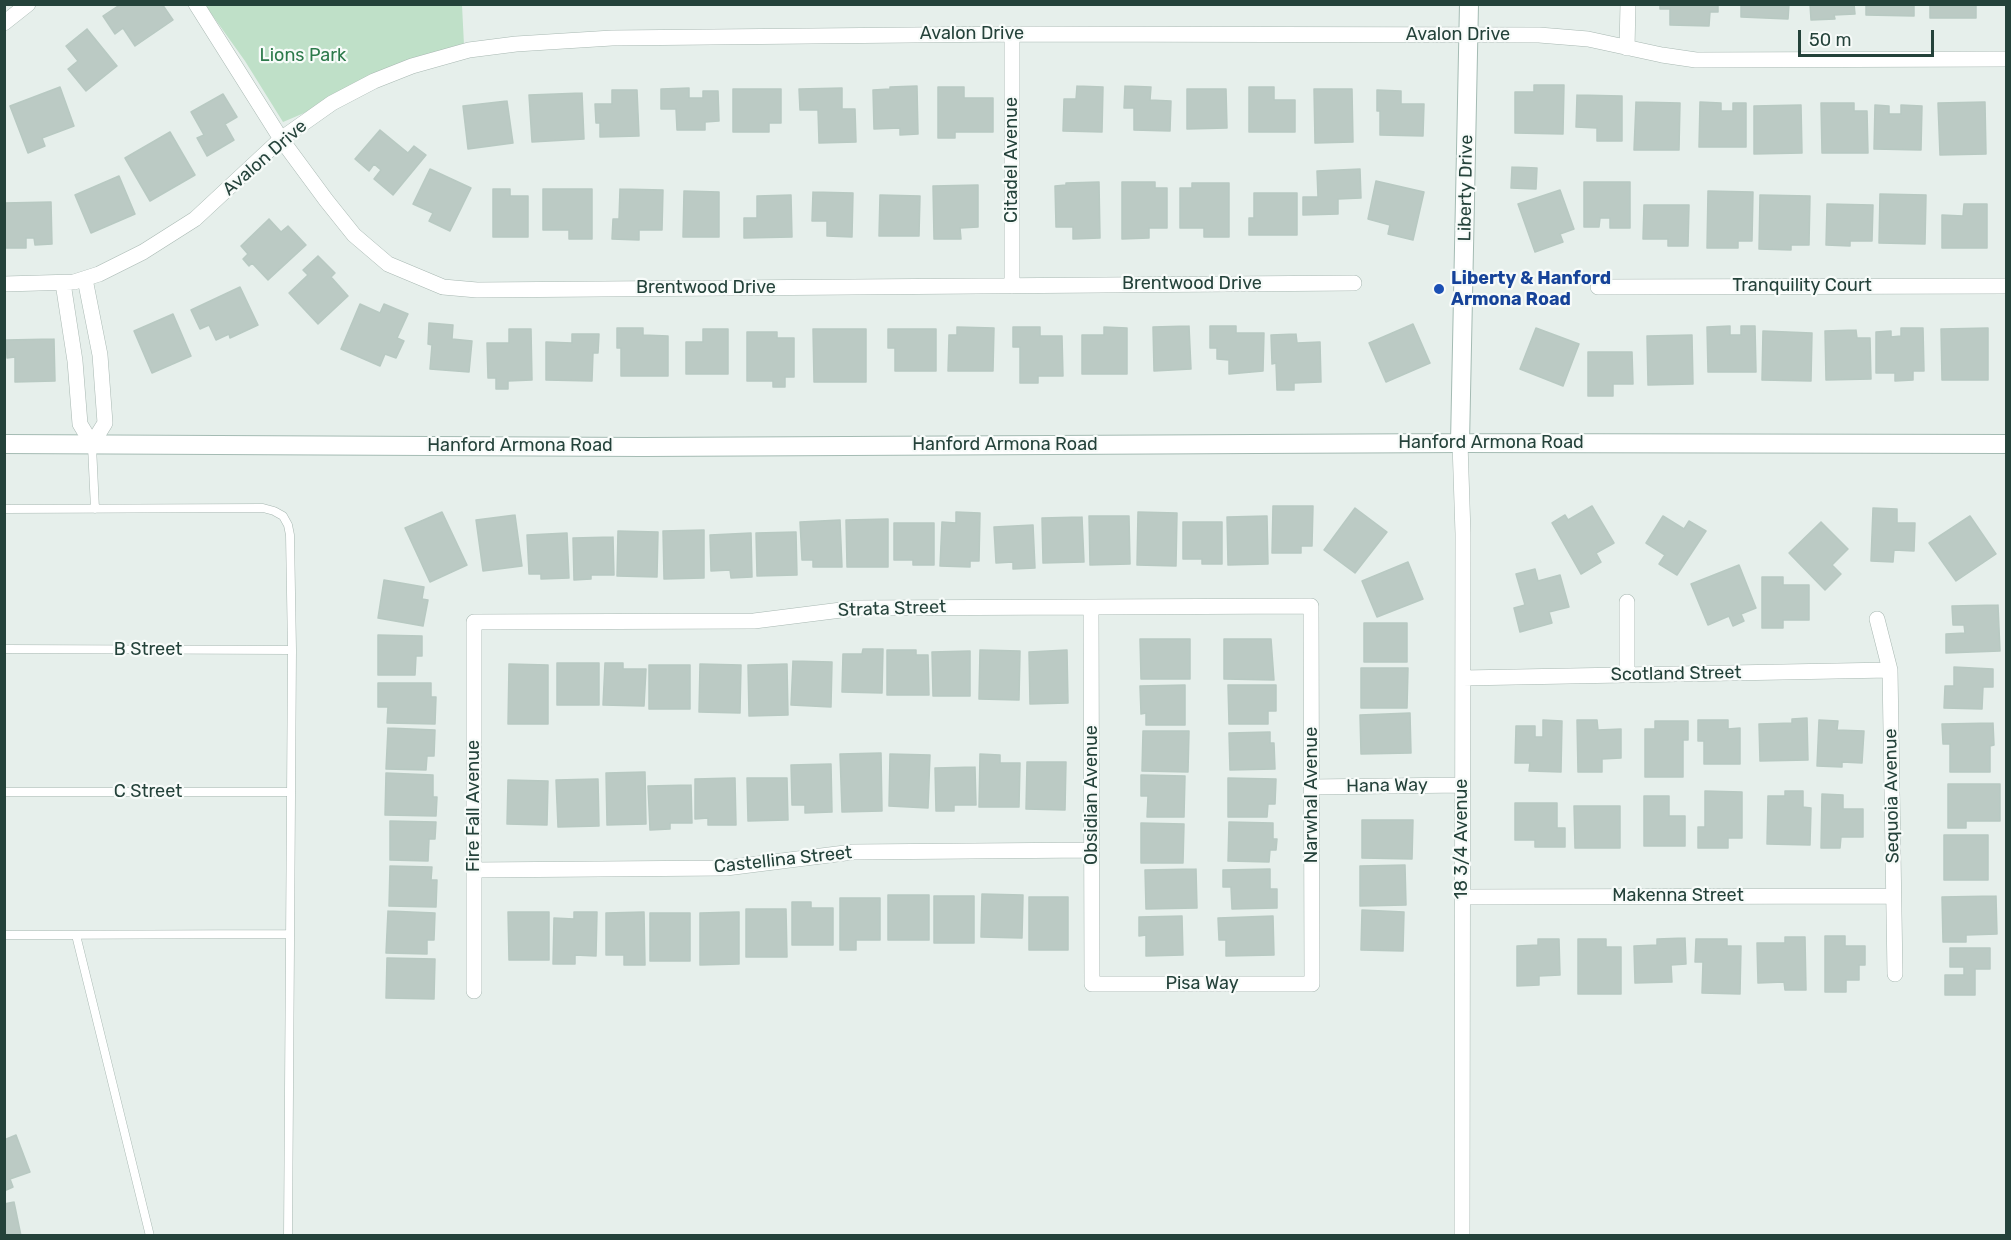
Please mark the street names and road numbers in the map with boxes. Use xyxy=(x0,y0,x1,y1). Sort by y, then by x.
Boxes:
street label: Avalon Drive xyxy=(920,23,1024,45)
street label: Avalon Drive xyxy=(1406,24,1510,46)
street label: Citadel Avenue xyxy=(1001,97,1023,223)
street label: Avalon Drive xyxy=(219,116,311,200)
street label: Liberty Drive xyxy=(1454,134,1478,242)
street label: Brentwood Drive xyxy=(1122,273,1262,295)
street label: Tranquility Court xyxy=(1732,275,1872,297)
street label: Brentwood Drive xyxy=(636,277,776,299)
street label: Hanford Armona Road xyxy=(1398,432,1584,454)
street label: Hanford Armona Road xyxy=(912,434,1098,456)
street label: Hanford Armona Road xyxy=(427,435,613,457)
street label: Strata Street xyxy=(838,596,946,622)
street label: B Street xyxy=(114,639,182,661)
street label: Scotland Street xyxy=(1610,662,1742,686)
street label: Obsidian Avenue xyxy=(1081,725,1103,865)
street label: Narwhal Avenue xyxy=(1301,727,1323,863)
street label: Sequoia Avenue xyxy=(1880,728,1904,864)
street label: Fire Fall Avenue xyxy=(463,740,485,872)
street label: Hana Way xyxy=(1346,774,1428,798)
street label: 18 3/4 Avenue xyxy=(1451,779,1473,899)
street label: C Street xyxy=(114,781,182,803)
street label: Castellina Street xyxy=(713,842,853,878)
street label: Makenna Street xyxy=(1612,885,1744,907)
street label: Pisa Way xyxy=(1165,973,1239,995)

